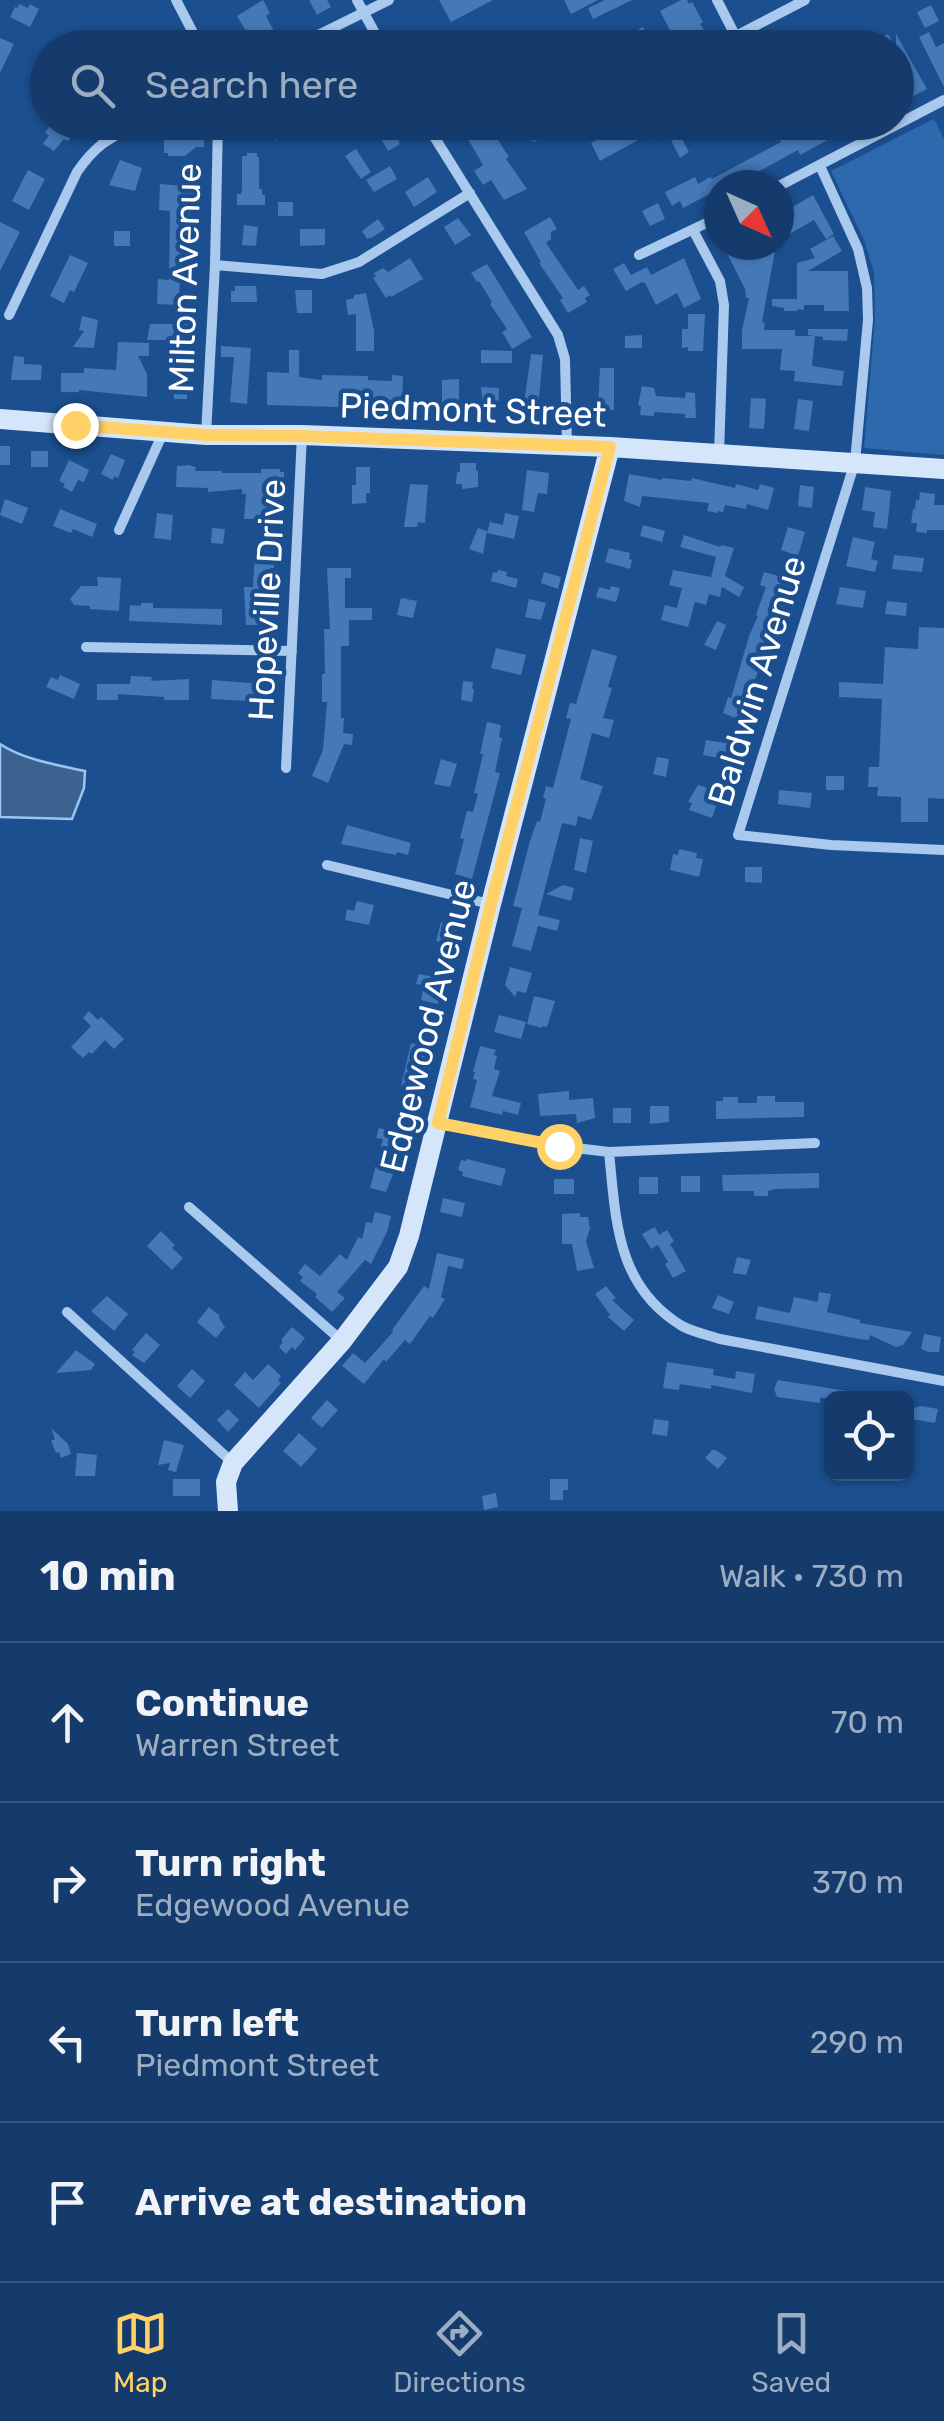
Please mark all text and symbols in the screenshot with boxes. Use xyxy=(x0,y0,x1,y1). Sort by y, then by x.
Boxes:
search box xyxy=(30,30,914,140)
icon: search xyxy=(65,58,120,113)
text: Search here xyxy=(145,62,358,108)
street label: Milton Avenue xyxy=(160,162,210,394)
north arrow xyxy=(704,170,794,260)
street label: Piedmont Street xyxy=(339,384,607,436)
route end xyxy=(53,403,99,449)
street label: Hopeville Drive xyxy=(240,478,294,722)
street label: Baldwin Avenue xyxy=(699,551,815,811)
street label: Edgewood Avenue xyxy=(371,875,485,1177)
route start xyxy=(537,1124,583,1170)
map controls xyxy=(824,1391,914,1481)
button: locate xyxy=(824,1391,914,1481)
text: 10 min xyxy=(40,1551,176,1601)
text: Walk · 730 m xyxy=(719,1557,904,1595)
text: Continue xyxy=(135,1680,309,1726)
icon: ahead xyxy=(40,1695,95,1750)
text: 70 m xyxy=(831,1703,904,1741)
text: Warren Street xyxy=(135,1726,339,1764)
text: Turn right xyxy=(135,1840,326,1886)
icon: right xyxy=(40,1855,95,1910)
text: 370 m xyxy=(812,1863,904,1901)
text: Edgewood Avenue xyxy=(135,1886,410,1924)
text: Turn left xyxy=(135,2000,299,2046)
icon: left xyxy=(40,2015,95,2070)
text: 290 m xyxy=(810,2023,904,2061)
text: Piedmont Street xyxy=(135,2046,379,2084)
icon: arrive xyxy=(40,2175,95,2230)
text: Arrive at destination xyxy=(135,2179,527,2225)
tab: Map xyxy=(113,2306,168,2399)
tab: Directions xyxy=(393,2306,526,2399)
tab: Saved xyxy=(751,2306,831,2399)

